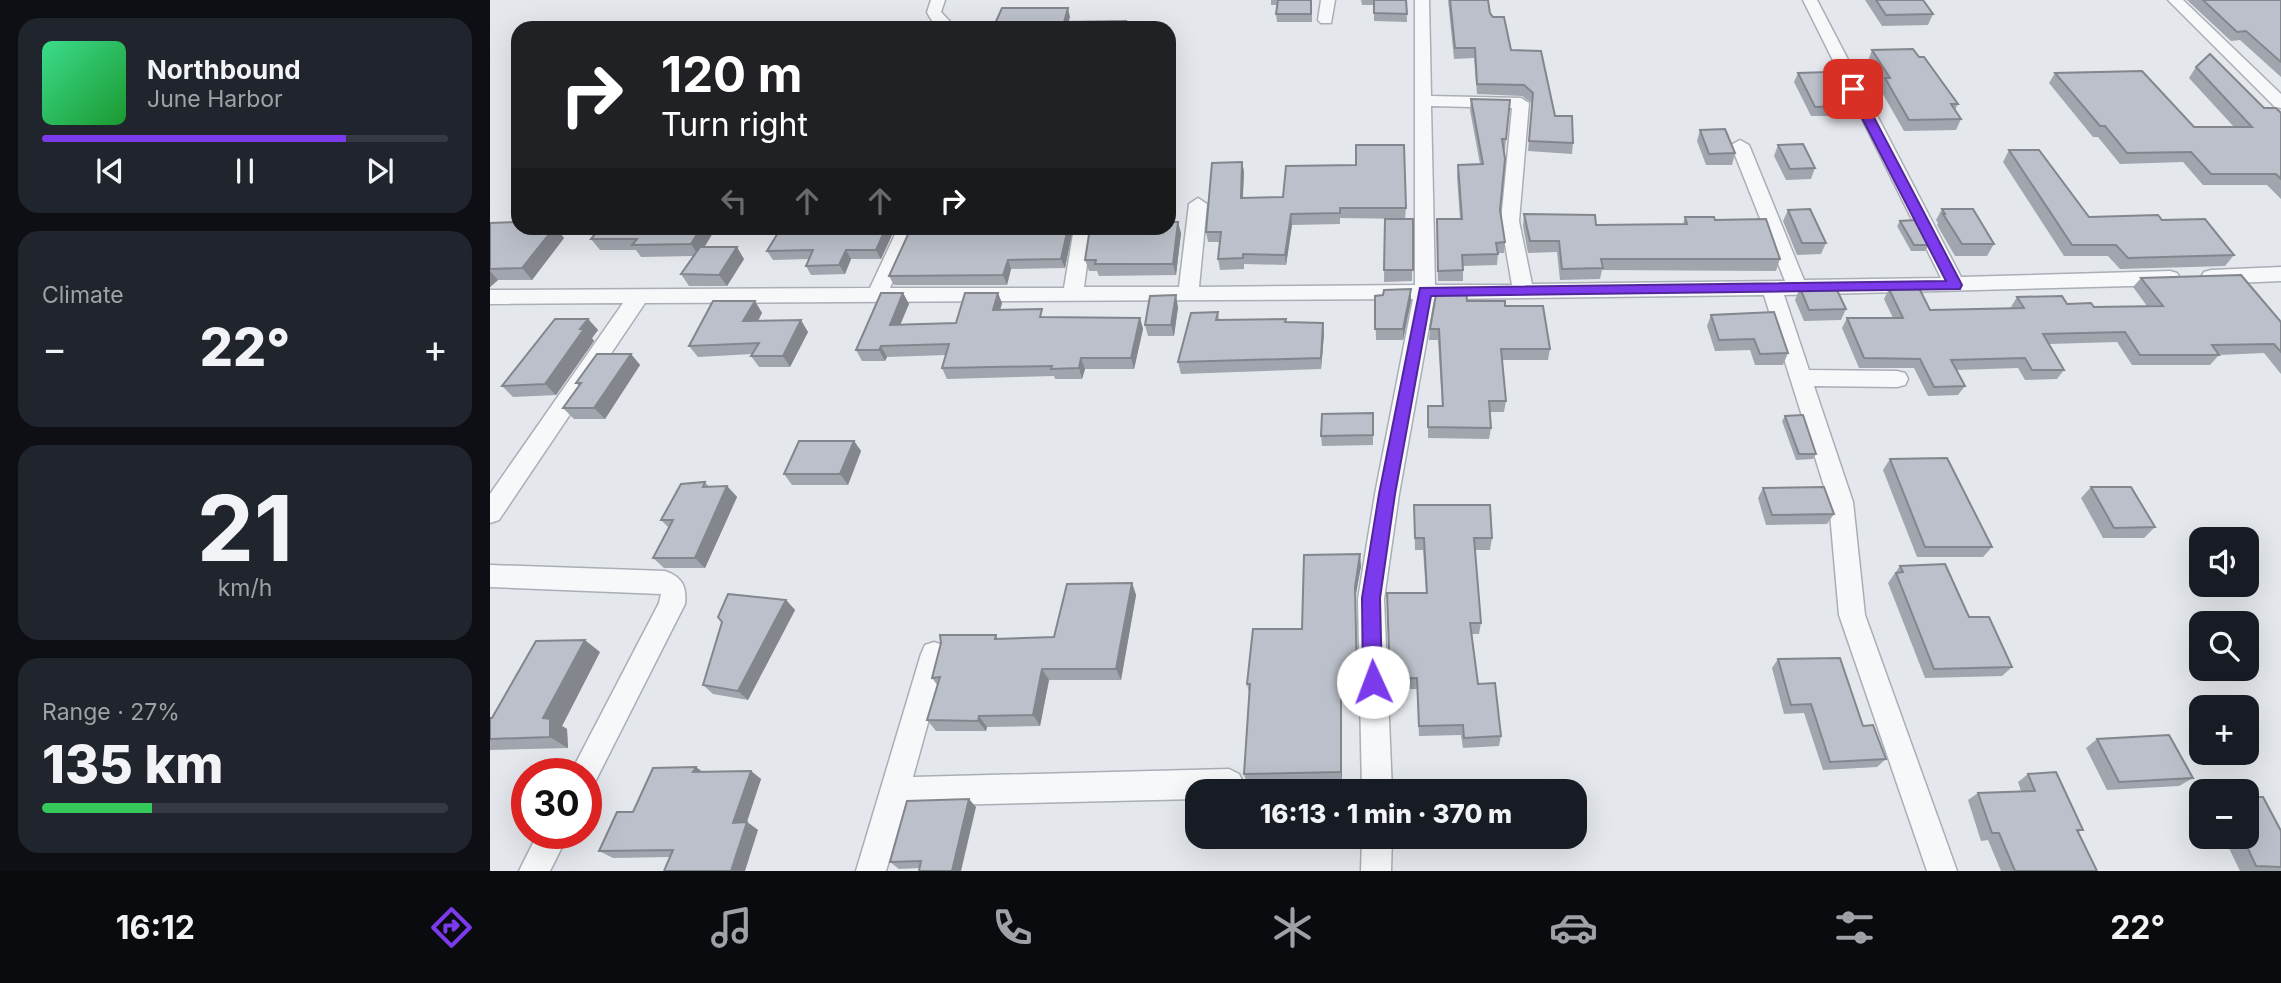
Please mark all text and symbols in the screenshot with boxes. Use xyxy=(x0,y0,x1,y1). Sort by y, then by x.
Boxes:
text: 120 m xyxy=(661,45,802,104)
icon: right xyxy=(546,49,637,140)
text: Northbound xyxy=(147,54,301,85)
pin xyxy=(1823,59,1883,119)
icon: arrive xyxy=(1834,70,1872,108)
text: June Harbor xyxy=(147,85,283,113)
text: Turn right xyxy=(661,105,808,144)
icon: previous xyxy=(91,152,129,190)
icon: pause xyxy=(226,152,264,190)
icon: next xyxy=(361,152,399,190)
icon: left xyxy=(715,182,753,220)
icon: ahead xyxy=(788,182,826,220)
icon: ahead xyxy=(861,182,899,220)
icon: right xyxy=(934,182,972,220)
text: Climate xyxy=(42,281,124,309)
text: 22° xyxy=(200,316,290,379)
text: − xyxy=(42,325,67,371)
text: + xyxy=(423,325,448,371)
text: 21 xyxy=(197,473,293,583)
map controls xyxy=(2189,527,2259,849)
button: sound xyxy=(2189,527,2259,597)
text: km/h xyxy=(218,574,272,602)
button: search xyxy=(2189,611,2259,681)
position arrow xyxy=(1336,645,1410,719)
button: + xyxy=(2189,695,2259,765)
text: Range · 27% xyxy=(42,698,180,726)
text: 135 km xyxy=(42,733,223,796)
speed limit sign: 30 xyxy=(511,758,602,849)
button: − xyxy=(2189,779,2259,849)
text: 16:13 · 1 min · 370 m xyxy=(1260,798,1512,829)
icon: directions xyxy=(427,903,476,952)
icon: music xyxy=(707,903,756,952)
icon: phone xyxy=(988,903,1037,952)
icon: climate xyxy=(1268,903,1317,952)
icon: car xyxy=(1549,903,1598,952)
icon: filters xyxy=(1830,903,1879,952)
text: 16:12 xyxy=(116,908,195,947)
text: 22° xyxy=(2110,908,2165,947)

